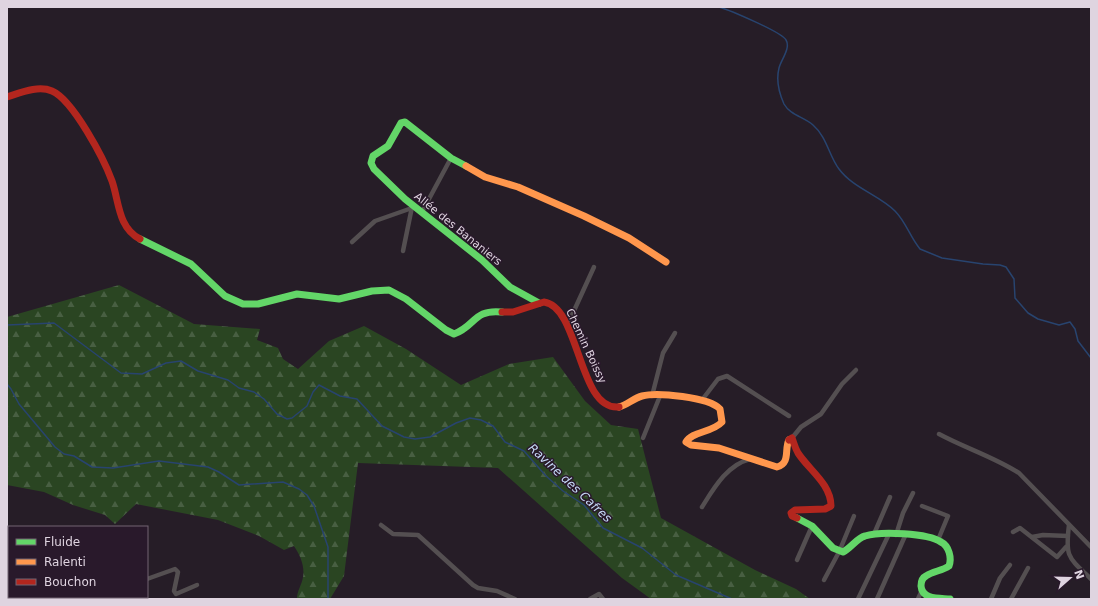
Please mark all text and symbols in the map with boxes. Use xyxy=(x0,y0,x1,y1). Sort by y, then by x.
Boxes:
street label: Allée des Bananiers xyxy=(412,190,505,268)
street label: Chemin Boissy xyxy=(563,307,609,386)
water label: Ravine des Cafres xyxy=(526,441,614,525)
legend xyxy=(8,526,148,598)
text: Fluide xyxy=(44,535,80,549)
text: Ralenti xyxy=(44,555,86,569)
north arrow xyxy=(1050,558,1090,598)
text: N xyxy=(1071,568,1087,581)
text: Bouchon xyxy=(44,575,96,589)

